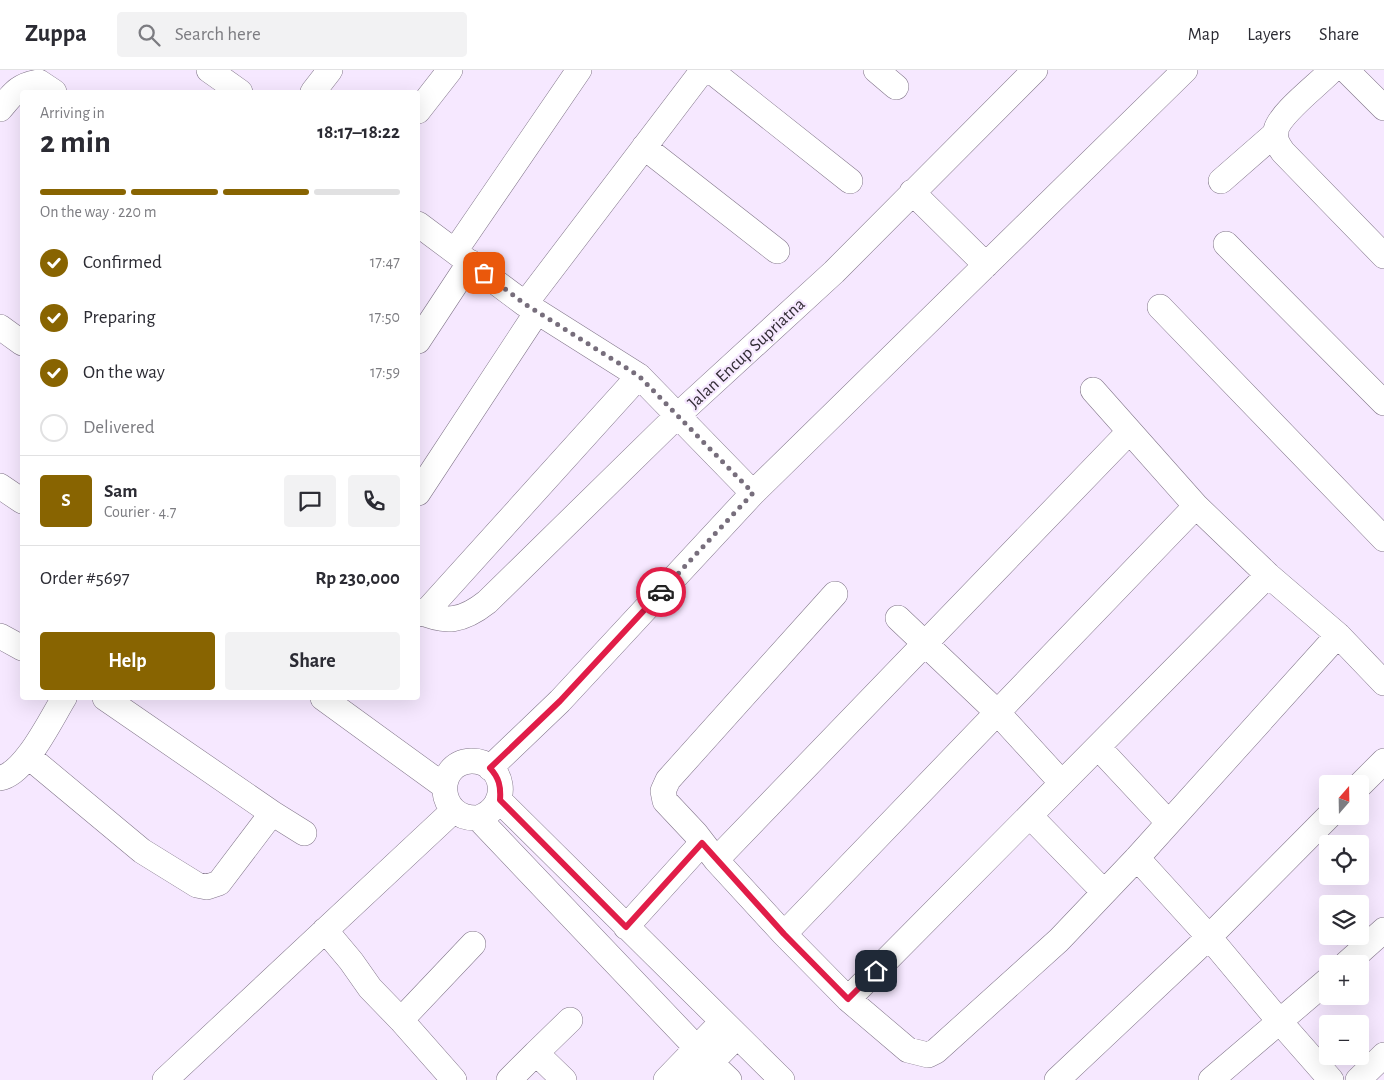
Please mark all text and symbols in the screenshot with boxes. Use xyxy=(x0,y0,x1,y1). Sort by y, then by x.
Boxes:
search box xyxy=(117,12,467,57)
icon: search xyxy=(135,21,163,49)
text: Zuppa xyxy=(25,22,87,46)
text: Search here xyxy=(175,25,261,44)
text: Map xyxy=(1188,26,1219,44)
text: Layers xyxy=(1247,26,1291,44)
text: Share xyxy=(1319,26,1359,44)
text: Arriving in xyxy=(40,105,105,121)
text: 18:17–18:22 xyxy=(317,123,400,142)
text: 2 min xyxy=(40,126,111,158)
text: On the way · 220 m xyxy=(40,204,156,220)
icon: check xyxy=(40,249,68,277)
pin xyxy=(463,252,505,294)
text: Confirmed xyxy=(83,253,162,272)
text: 17:47 xyxy=(370,254,400,270)
icon: bag xyxy=(470,259,498,287)
street label: Jalan Encup Supriatna xyxy=(685,295,809,412)
icon: check xyxy=(40,304,68,332)
text: Preparing xyxy=(83,308,156,327)
text: 17:50 xyxy=(369,309,400,325)
icon: check xyxy=(40,359,68,387)
text: On the way xyxy=(83,363,165,382)
text: 17:59 xyxy=(370,364,400,380)
text: Delivered xyxy=(83,418,155,437)
button: chat xyxy=(284,475,336,527)
button: phone xyxy=(348,475,400,527)
text: Sam xyxy=(104,482,138,501)
text: S xyxy=(61,491,71,510)
text: Courier · 4.7 xyxy=(104,504,176,520)
courier xyxy=(636,567,686,617)
text: Order #5697 xyxy=(40,569,130,588)
text: Rp 230,000 xyxy=(315,569,400,588)
icon: car xyxy=(647,578,675,606)
button: Help xyxy=(40,632,215,690)
button: Share xyxy=(225,632,400,690)
north arrow xyxy=(1319,775,1369,825)
map controls xyxy=(1319,775,1369,1065)
button: locate xyxy=(1319,835,1369,885)
button: layers xyxy=(1319,895,1369,945)
pin xyxy=(855,950,897,992)
button: + xyxy=(1319,955,1369,1005)
icon: home xyxy=(862,957,890,985)
button: − xyxy=(1319,1015,1369,1065)

